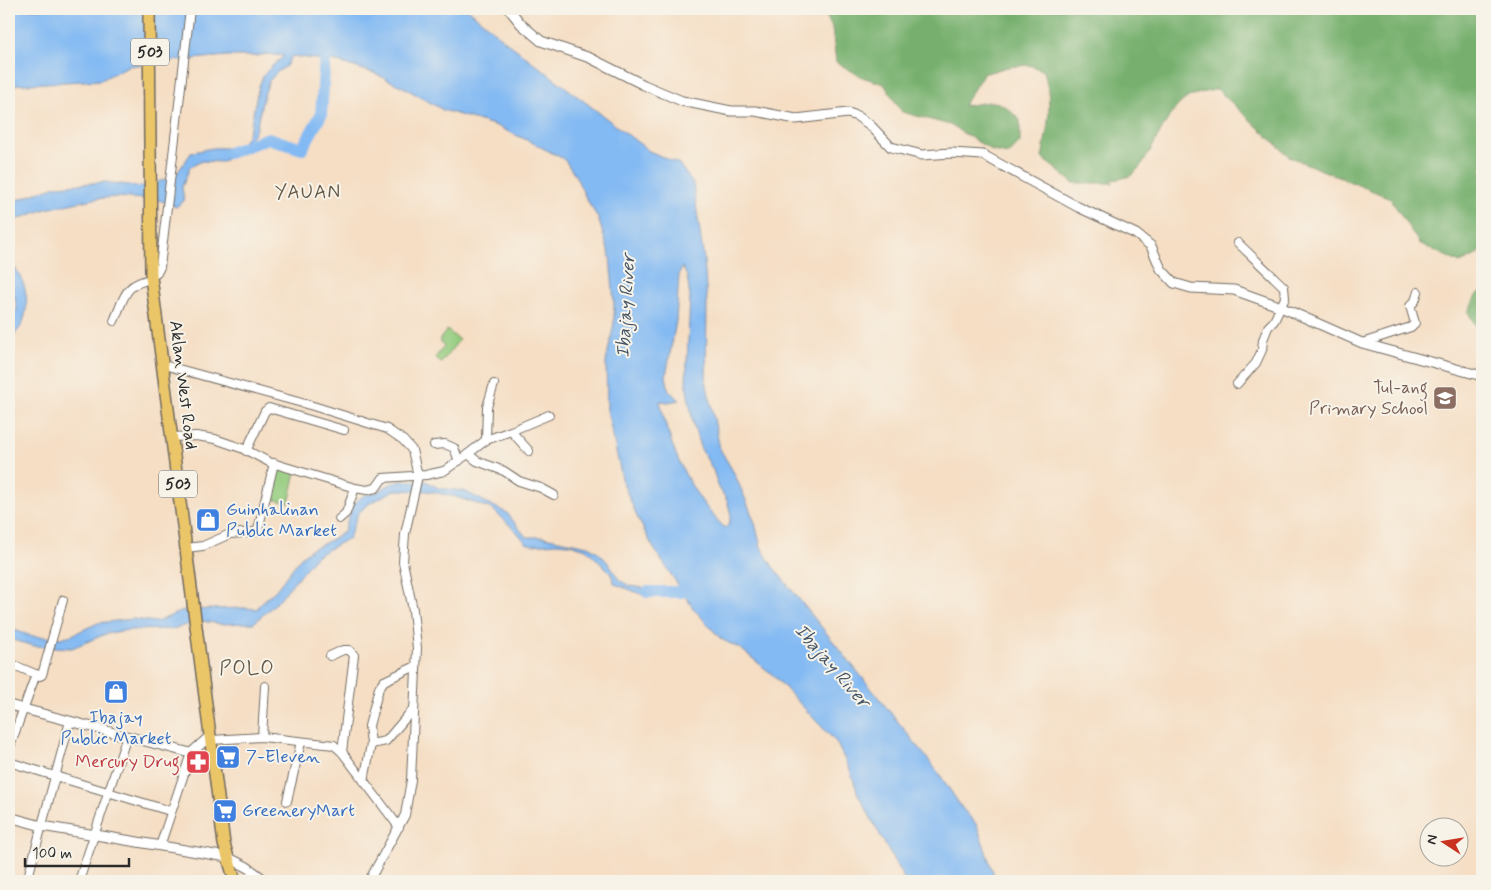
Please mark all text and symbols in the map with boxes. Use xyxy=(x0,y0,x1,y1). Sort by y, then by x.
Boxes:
road number: 503 xyxy=(131,38,169,66)
district label: YAUAN xyxy=(275,180,341,205)
water label: Ibajay River xyxy=(611,251,641,358)
street label: Aklan West Road xyxy=(163,319,203,451)
place label: Tul-ang Primary School xyxy=(1309,376,1428,421)
school or university icon: Tul-ang Primary School xyxy=(1432,385,1458,411)
road number: 503 xyxy=(159,470,197,498)
place label: Guinhalinan Public Market xyxy=(226,498,337,543)
shop icon: Guinhalinan Public Market xyxy=(195,507,221,533)
water label: Ibajay River xyxy=(789,619,877,716)
district label: POLO xyxy=(219,655,275,682)
shop icon: Ibajay Public Market xyxy=(103,679,129,705)
place label: Ibajay Public Market xyxy=(61,706,172,751)
supermarket icon: 7-Eleven xyxy=(215,744,241,770)
place label: 7-Eleven xyxy=(246,745,320,769)
pharmacy icon: Mercury Drug xyxy=(185,749,211,775)
place label: Mercury Drug xyxy=(75,750,180,776)
supermarket icon: GreeneryMart xyxy=(212,798,238,824)
place label: GreeneryMart xyxy=(242,799,355,823)
north arrow xyxy=(1418,818,1468,868)
text: N xyxy=(1422,833,1442,846)
scale bar xyxy=(25,835,129,867)
text: 100 m xyxy=(32,844,72,864)

